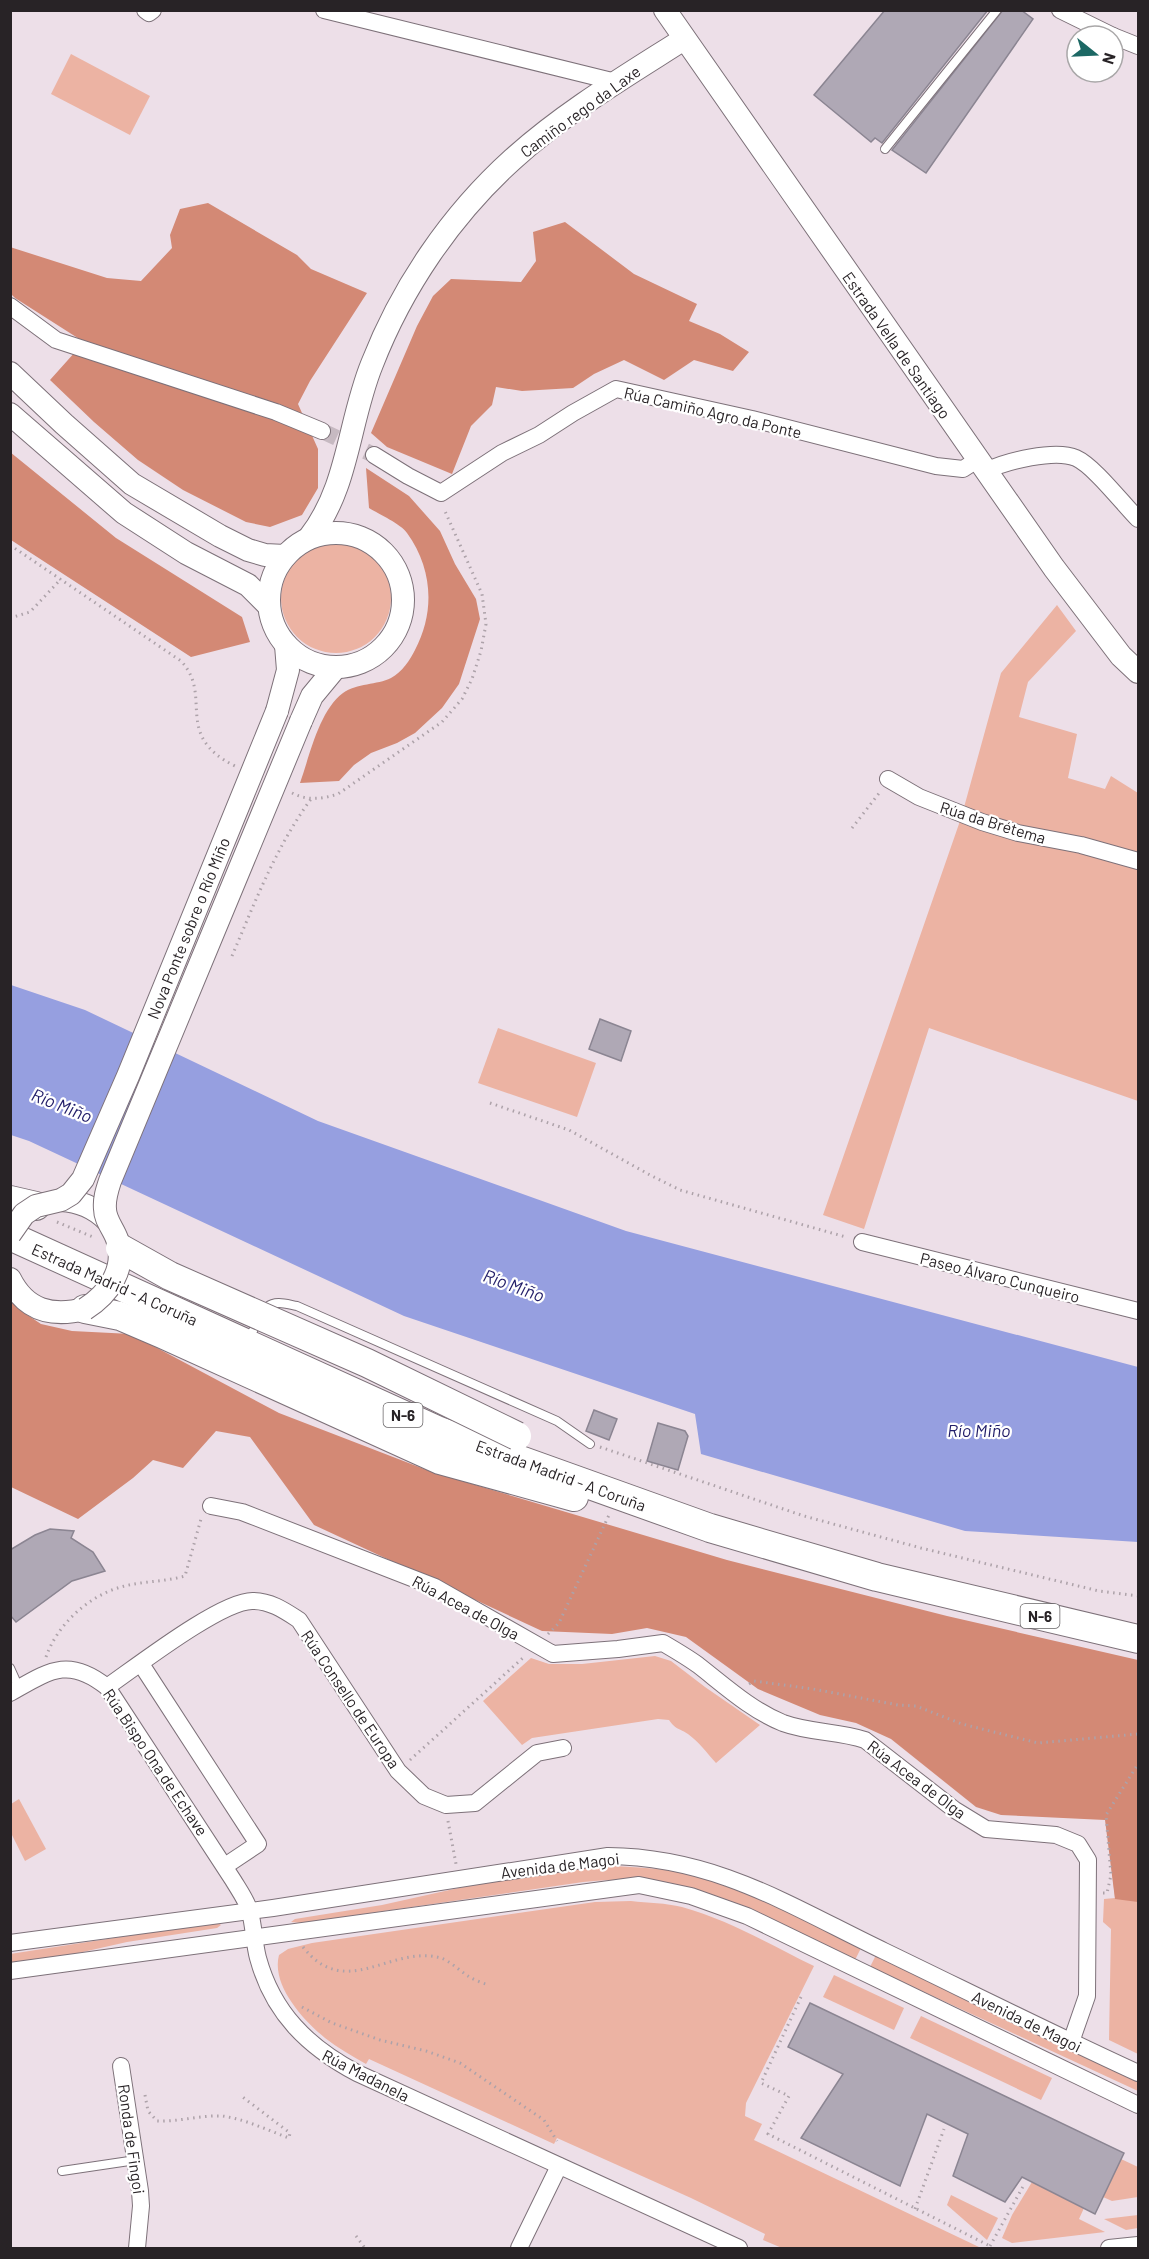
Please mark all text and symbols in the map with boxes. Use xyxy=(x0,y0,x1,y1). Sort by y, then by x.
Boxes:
north arrow xyxy=(1065,24,1125,84)
text: N xyxy=(1099,51,1120,67)
street label: Camiño rego da Laxe xyxy=(516,61,644,161)
street label: Estrada Vella de Santiago xyxy=(839,268,955,422)
street label: Rúa Camiño Agro da Ponte xyxy=(622,382,804,442)
street label: Rúa da Brétema xyxy=(938,797,1048,847)
street label: Nova Ponte sobre o Río Miño xyxy=(143,834,233,1022)
water label: Río Miño xyxy=(29,1083,95,1127)
street label: Estrada Madrid - A Coruña xyxy=(29,1239,201,1329)
street label: Paseo Álvaro Cunqueiro xyxy=(918,1248,1082,1306)
water label: Río Miño xyxy=(480,1264,548,1306)
road number: N-6 xyxy=(384,1403,422,1427)
water label: Río Miño xyxy=(947,1419,1011,1441)
street label: Estrada Madrid - A Coruña xyxy=(473,1435,649,1515)
street label: Rúa Acea de Olga xyxy=(409,1571,523,1643)
road number: N-6 xyxy=(1020,1604,1060,1628)
street label: Rúa Consello de Europa xyxy=(298,1626,404,1772)
street label: Rúa Bispo Ona de Echave xyxy=(100,1685,212,1839)
street label: Rúa Acea de Olga xyxy=(864,1736,970,1822)
street label: Avenida de Magoi xyxy=(500,1848,620,1882)
street label: Avenida de Magoi xyxy=(969,1986,1085,2056)
street label: Rúa Madanela xyxy=(319,2045,413,2105)
street label: Ronda de Fingoi xyxy=(115,2083,149,2195)

